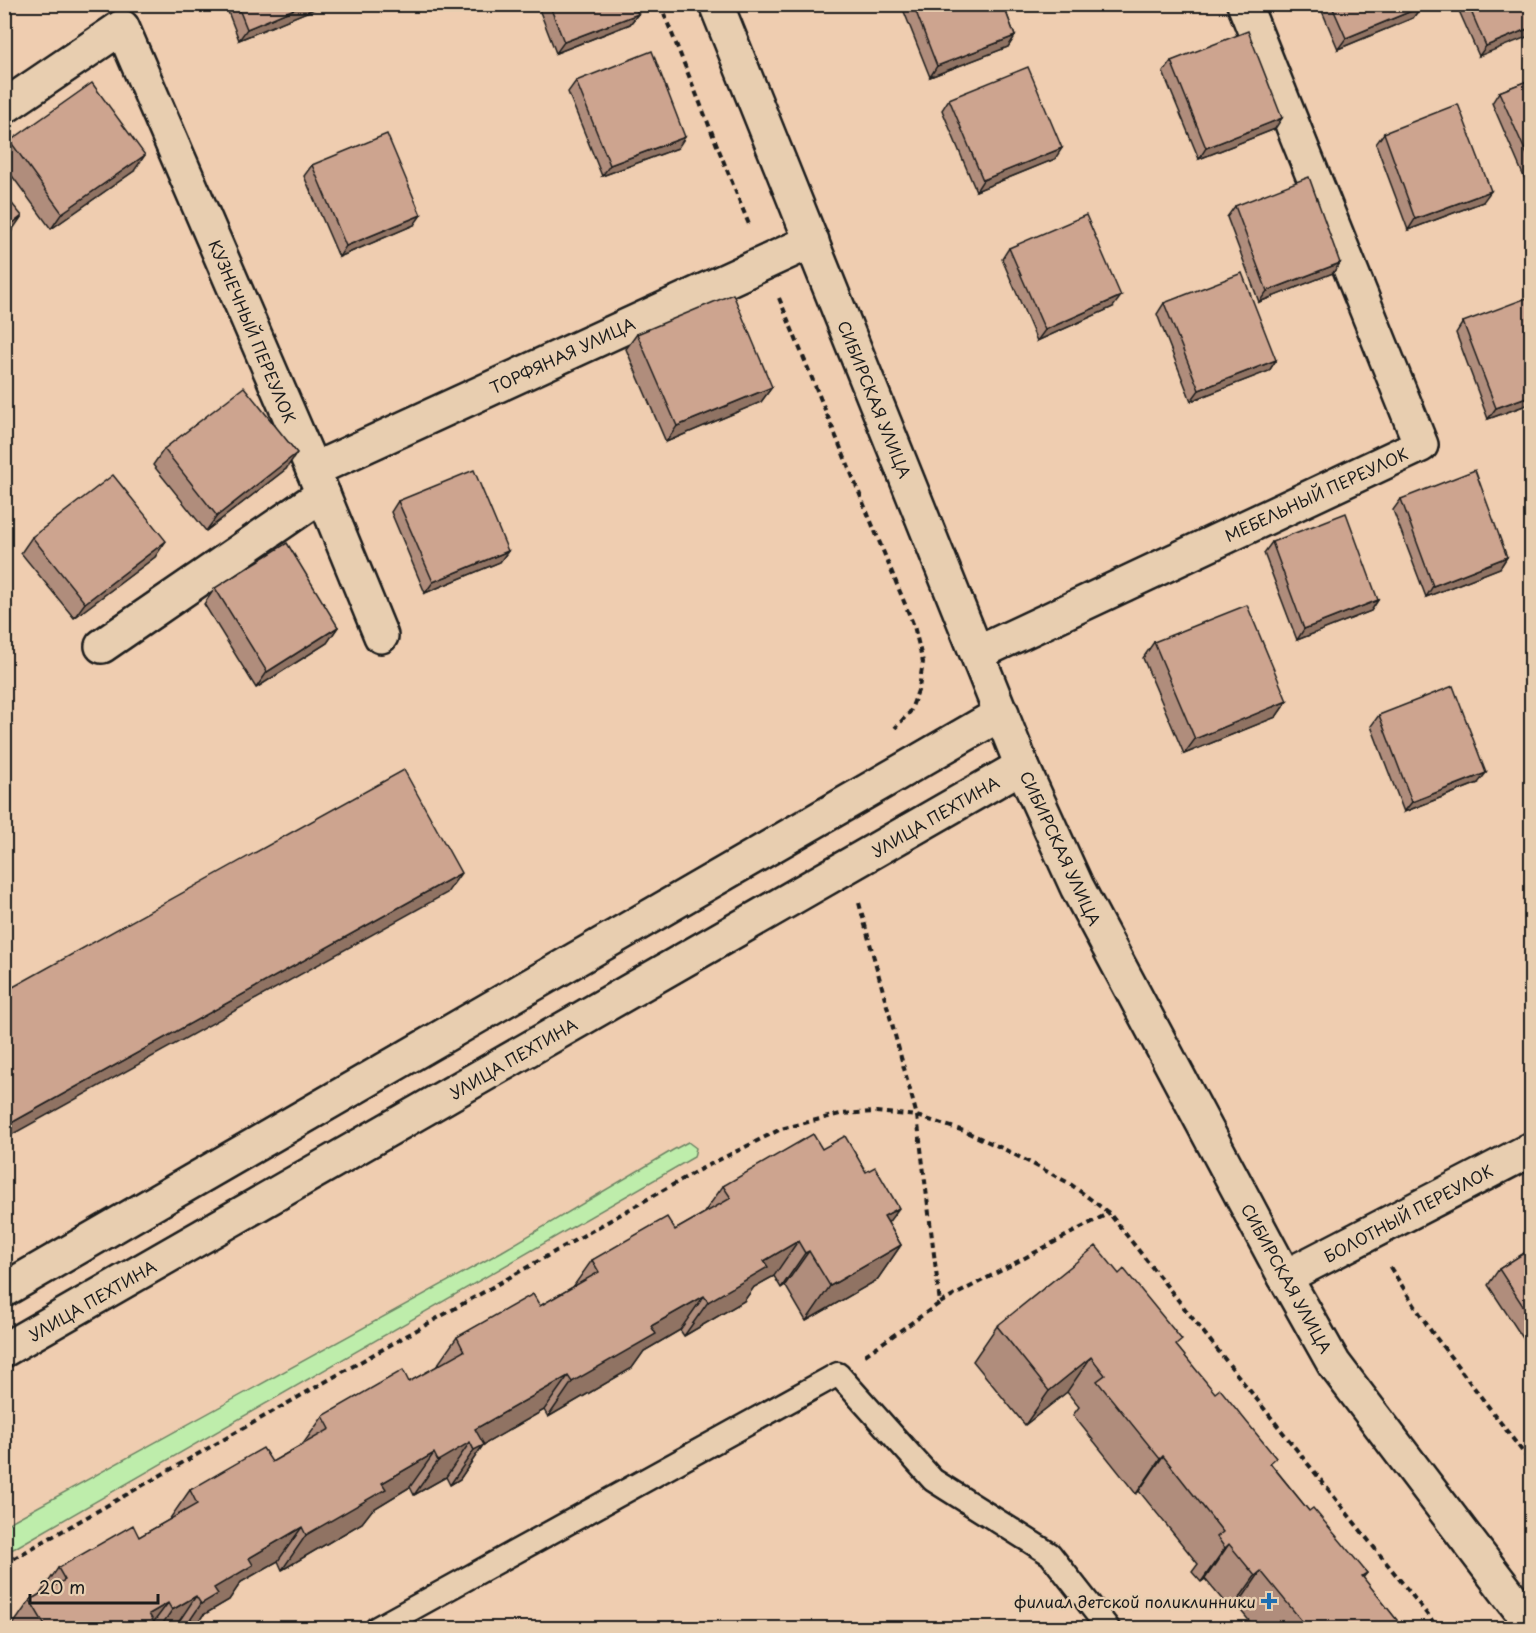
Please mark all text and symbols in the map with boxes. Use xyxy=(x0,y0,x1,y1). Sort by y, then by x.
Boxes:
street label: КУЗНЕЧНЫЙ ПЕРЕУЛОК xyxy=(203,236,303,426)
street label: ТОРФЯНАЯ УЛИЦА xyxy=(485,311,639,399)
street label: СИБИРСКАЯ УЛИЦА xyxy=(832,317,918,481)
street label: МЕБЕЛЬНЫЙ ПЕРЕУЛОК xyxy=(1221,441,1411,547)
street label: СИБИРСКАЯ УЛИЦА xyxy=(1015,767,1107,929)
street label: УЛИЦА ПЕХТИНА xyxy=(867,770,1003,862)
street label: УЛИЦА ПЕХТИНА xyxy=(445,1012,581,1104)
street label: БОЛОТНЫЙ ПЕРЕУЛОК xyxy=(1319,1158,1497,1268)
street label: СИБИРСКАЯ УЛИЦА xyxy=(1236,1199,1338,1357)
street label: УЛИЦА ПЕХТИНА xyxy=(24,1254,160,1346)
scale bar xyxy=(30,1567,158,1605)
text: 20 m xyxy=(39,1573,85,1600)
place label: филиал детской поликлинники xyxy=(1014,1589,1256,1613)
marker: филиал детской поликлинники xyxy=(1260,1592,1278,1610)

